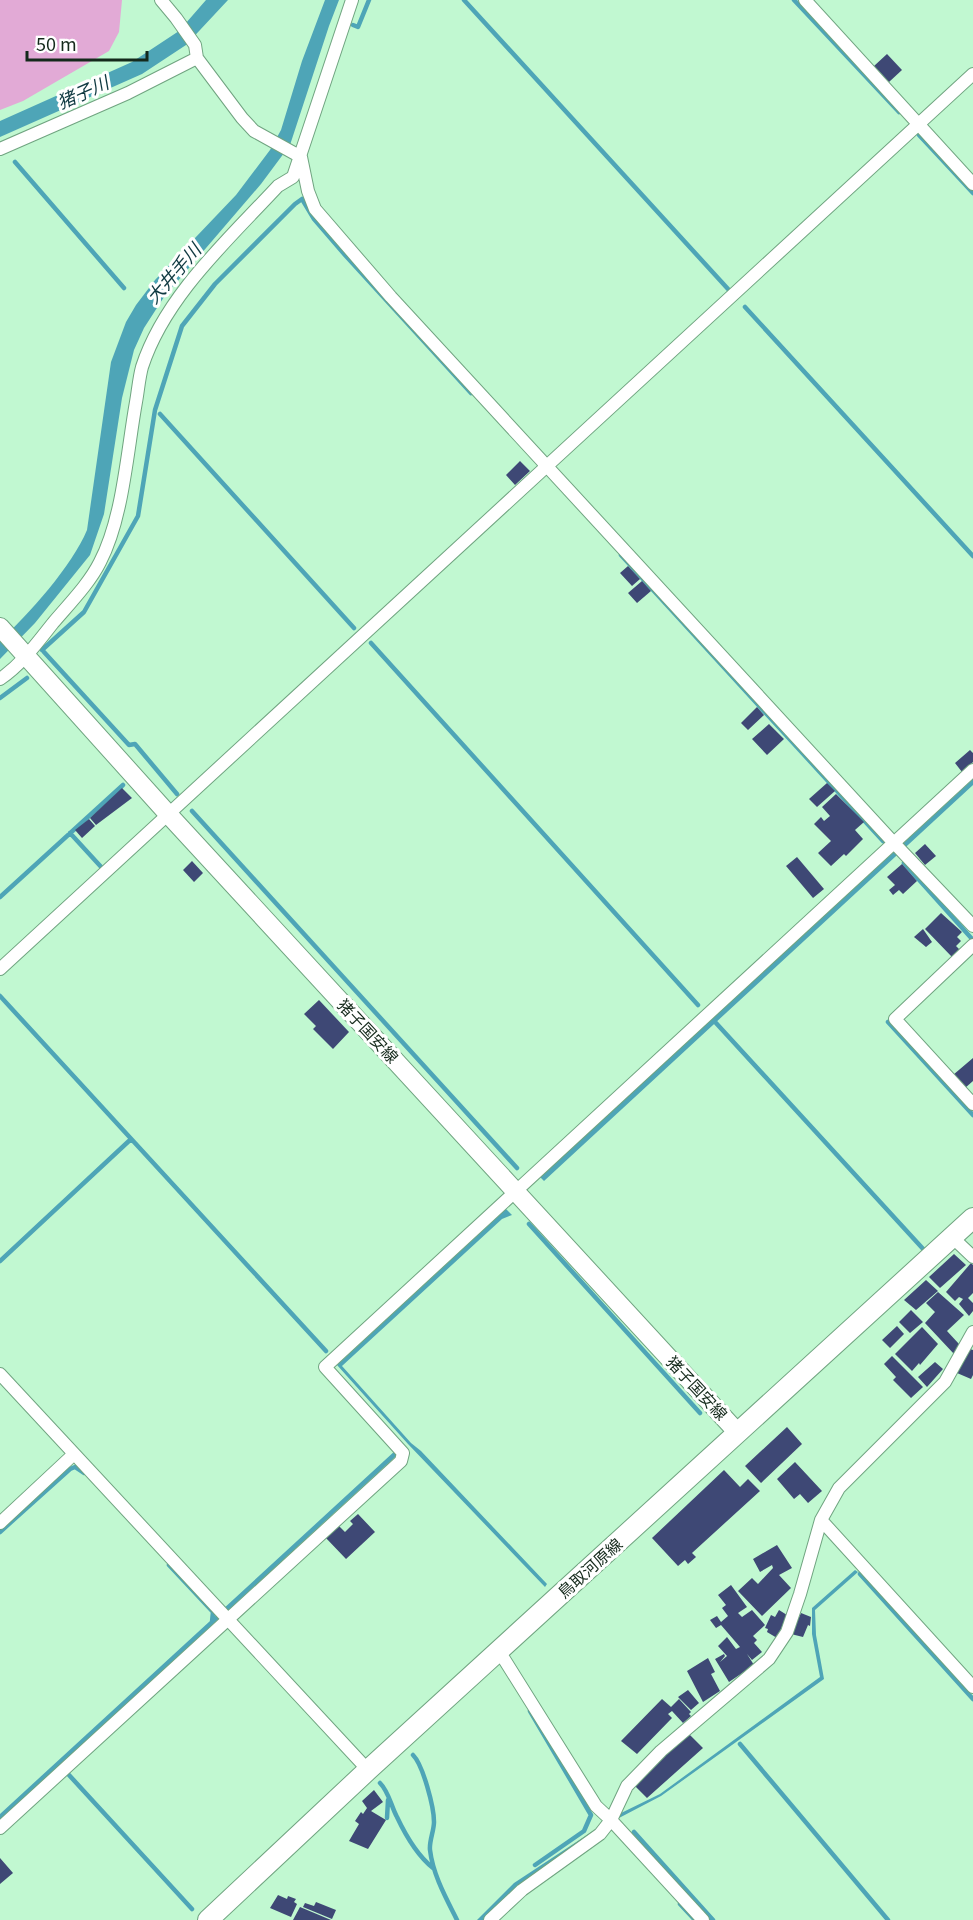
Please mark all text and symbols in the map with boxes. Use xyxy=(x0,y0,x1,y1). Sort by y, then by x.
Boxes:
scale bar xyxy=(27,24,147,62)
text: 50 m xyxy=(36,30,77,56)
water label: 猪子川 xyxy=(52,68,114,114)
water label: 大井手川 xyxy=(139,235,207,308)
street label: 猪子国安線 xyxy=(333,993,405,1068)
street label: 猪子国安線 xyxy=(662,1350,734,1425)
street label: 鳥取河原線 xyxy=(552,1532,627,1603)

